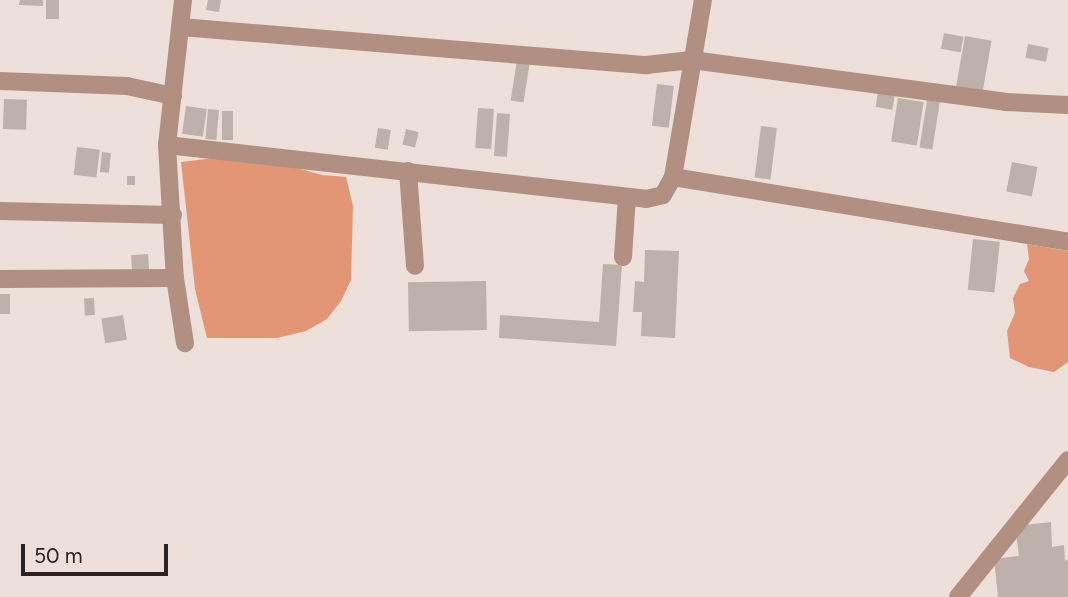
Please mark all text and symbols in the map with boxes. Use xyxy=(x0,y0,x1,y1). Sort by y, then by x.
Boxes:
scale bar xyxy=(24,530,172,574)
text: 50 m xyxy=(34,543,83,568)

